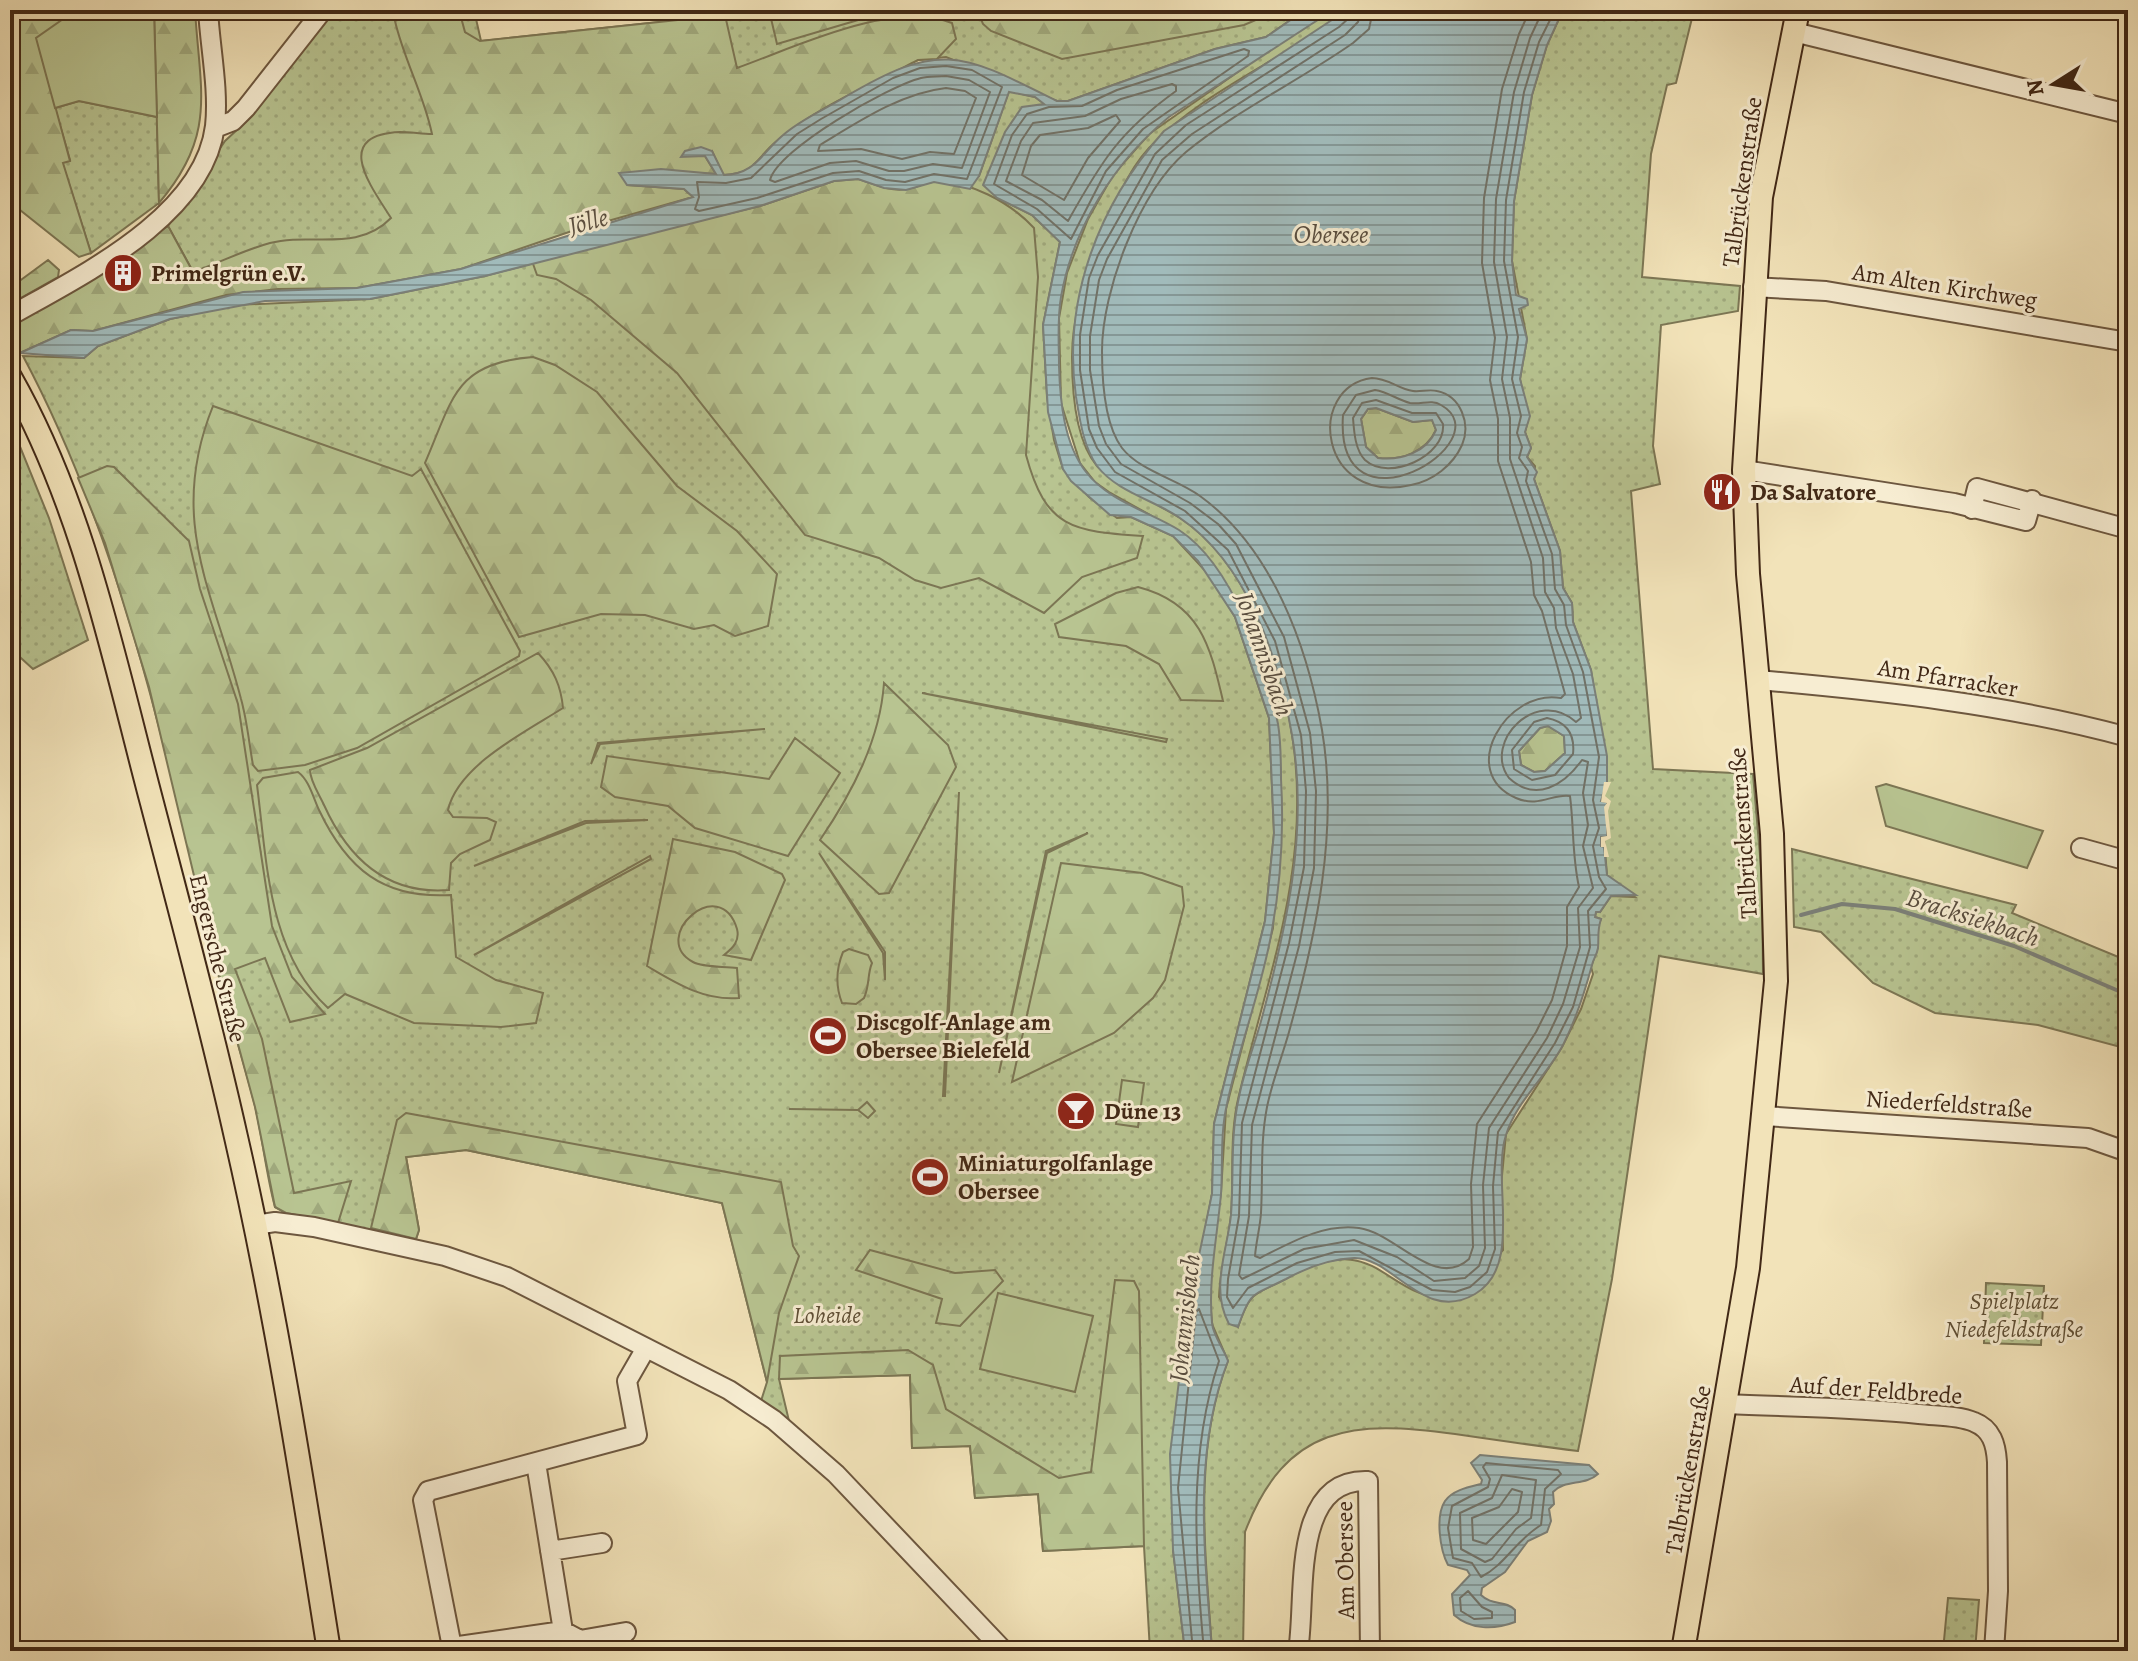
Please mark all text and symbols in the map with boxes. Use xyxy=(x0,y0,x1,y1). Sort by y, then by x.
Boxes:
north arrow xyxy=(2014,44,2094,124)
text: N xyxy=(2019,77,2052,98)
street label: Talbrückenstraße xyxy=(1714,95,1770,269)
water label: Jölle xyxy=(563,199,612,244)
water label: Obersee xyxy=(1294,217,1368,252)
building icon: Primelgrün e.V. xyxy=(102,252,144,294)
street label: Am Alten Kirchweg xyxy=(1849,255,2040,316)
place label: Primelgrün e.V. xyxy=(151,257,306,289)
restaurant icon: Da Salvatore xyxy=(1701,471,1743,513)
place label: Da Salvatore xyxy=(1750,476,1876,508)
water label: Johannisbach xyxy=(1227,586,1302,721)
street label: Am Pfarracker xyxy=(1875,651,2020,705)
street label: Talbrückenstraße xyxy=(1721,746,1765,920)
street label: Engersche Straße xyxy=(182,870,254,1046)
water label: Bracksiekbach xyxy=(1902,880,2044,955)
place label: Discgolf-Anlage am Obersee Bielefeld xyxy=(856,1006,1051,1066)
sports icon: Discgolf-Anlage am Obersee Bielefeld xyxy=(807,1015,849,1057)
street label: Niederfeldstraße xyxy=(1865,1082,2033,1126)
bar icon: Düne 13 xyxy=(1055,1090,1097,1132)
place label: Düne 13 xyxy=(1104,1095,1181,1127)
place label: Miniaturgolfanlage Obersee xyxy=(958,1147,1153,1207)
sports icon: Miniaturgolfanlage Obersee xyxy=(909,1156,951,1198)
water label: Johannisbach xyxy=(1160,1252,1209,1385)
park label: Spielplatz Niedefeldstraße xyxy=(1945,1285,2084,1345)
park label: Loheide xyxy=(793,1299,861,1331)
street label: Auf der Feldbrede xyxy=(1788,1368,1963,1412)
street label: Talbrückenstraße xyxy=(1657,1383,1719,1557)
street label: Am Obersee xyxy=(1328,1501,1362,1620)

